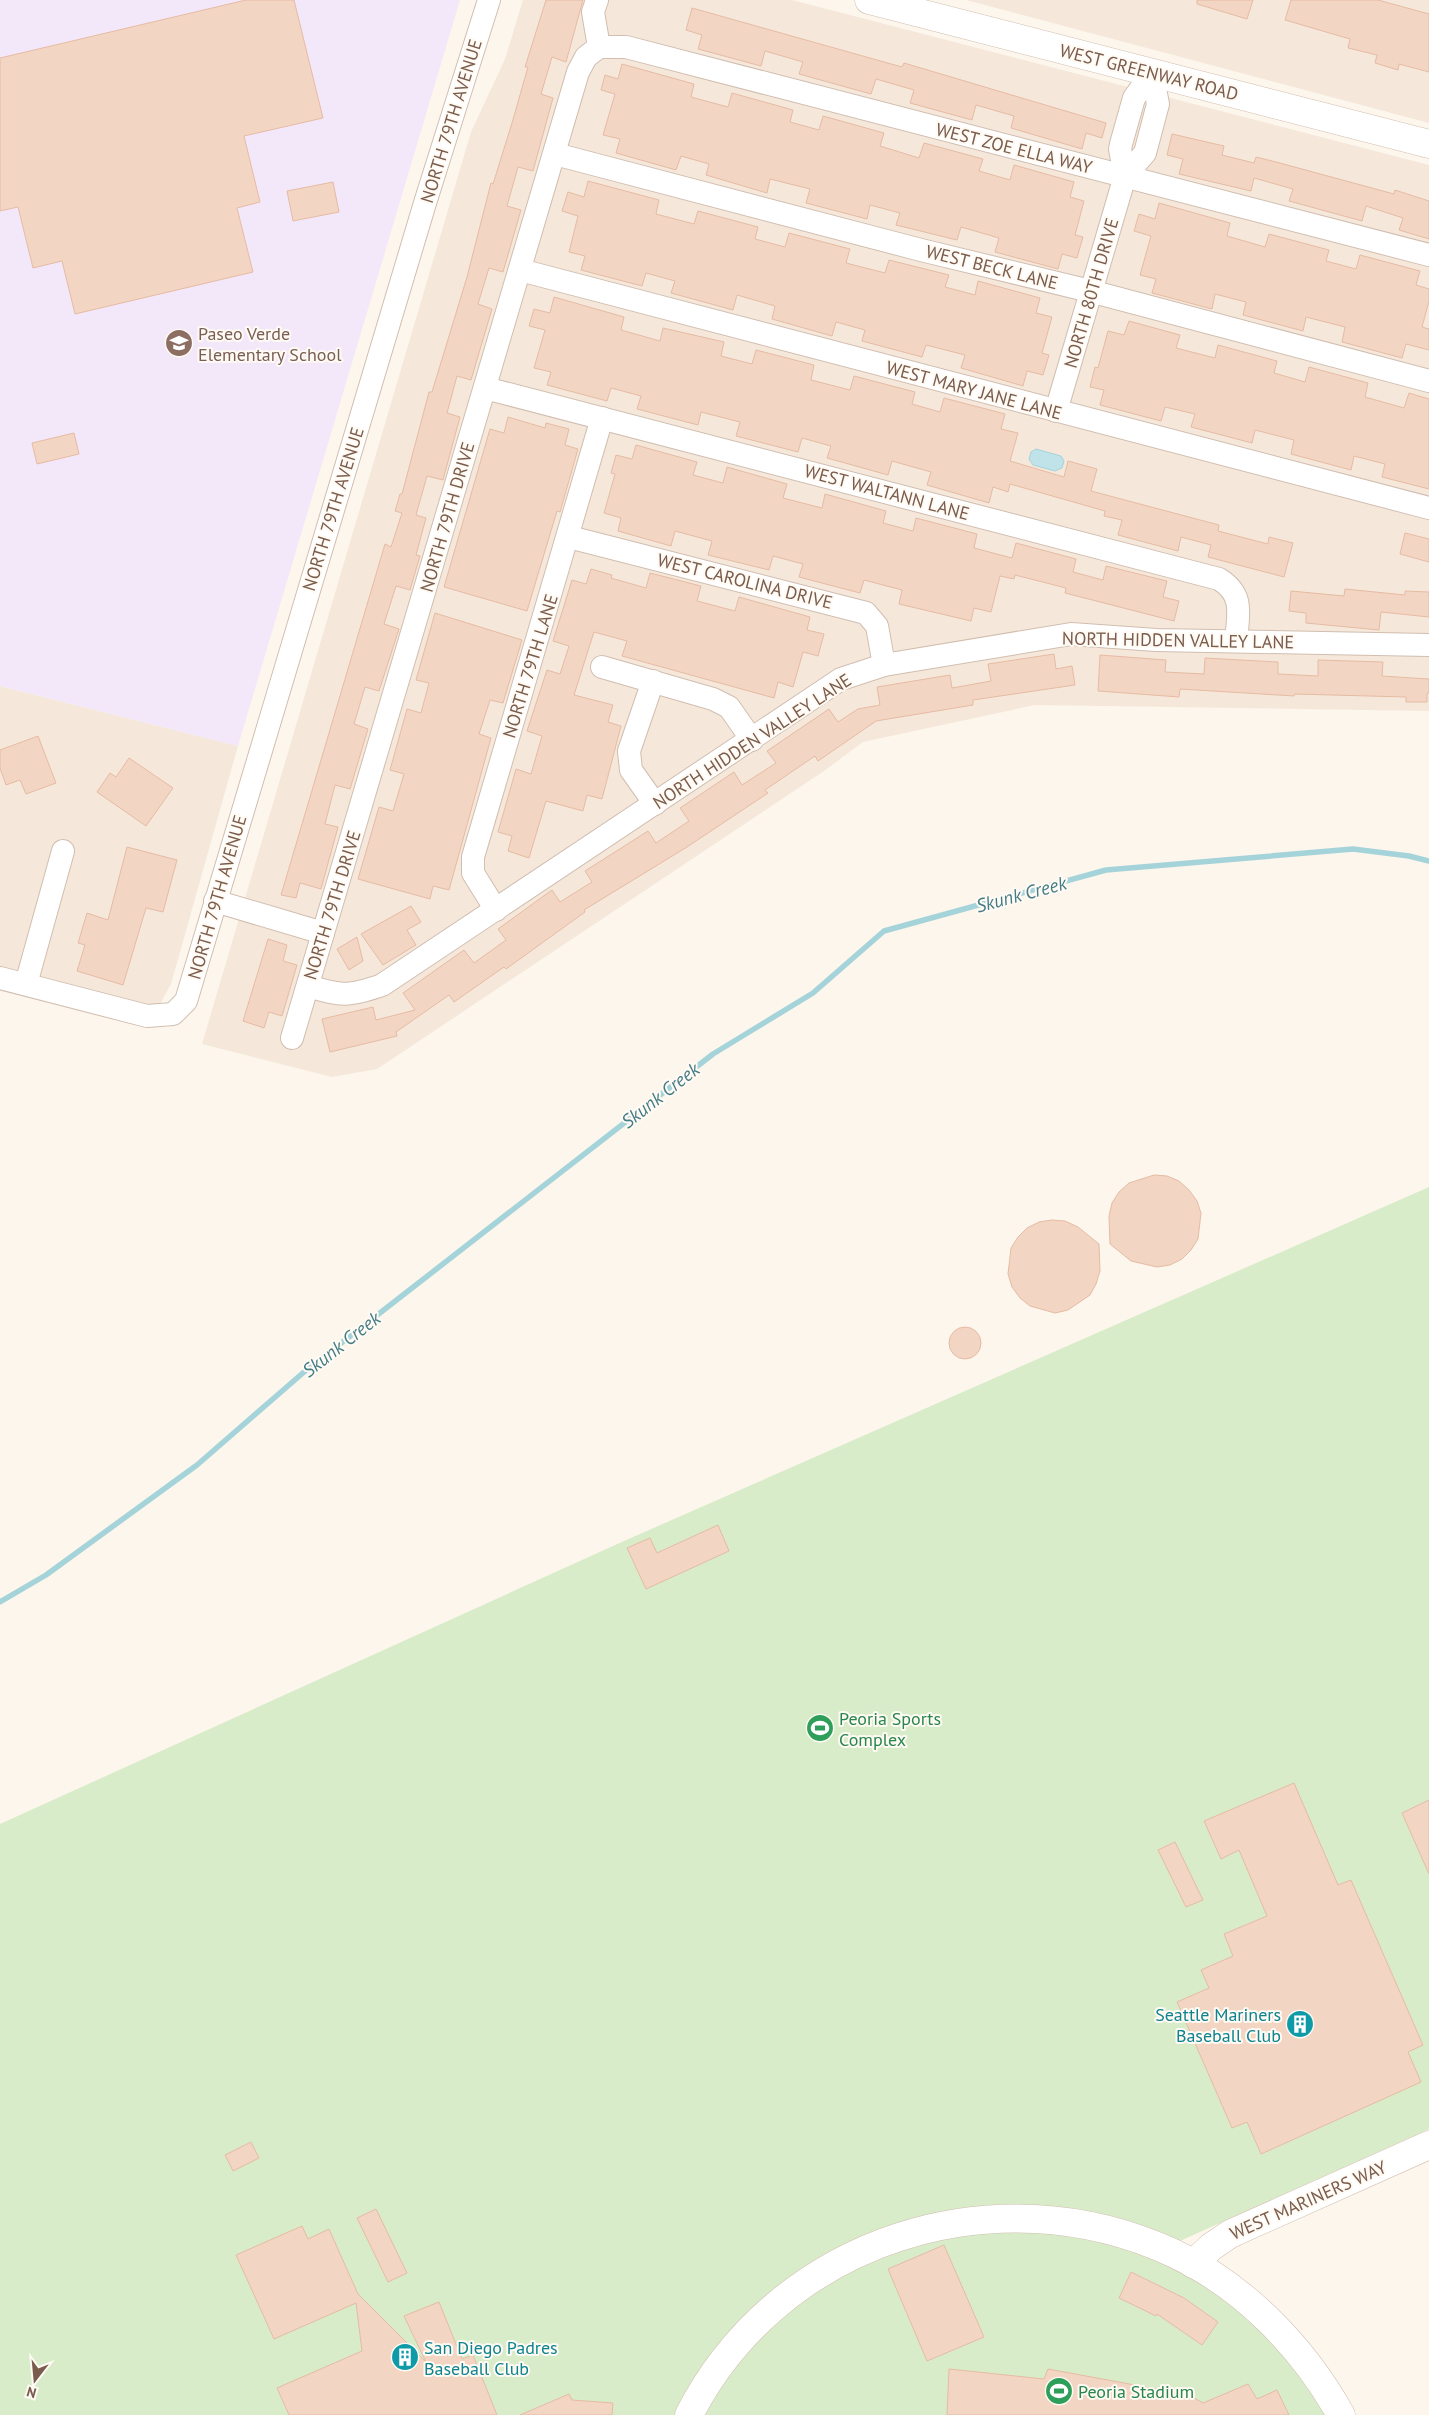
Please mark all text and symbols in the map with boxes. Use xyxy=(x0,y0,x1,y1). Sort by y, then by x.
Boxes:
street label: NORTH 79TH AVENUE xyxy=(415,36,487,206)
street label: WEST GREENWAY ROAD xyxy=(1057,39,1241,105)
street label: WEST ZOE ELLA WAY xyxy=(933,117,1095,179)
street label: NORTH 80TH DRIVE xyxy=(1059,215,1123,371)
street label: WEST BECK LANE xyxy=(923,239,1061,295)
place label: Paseo Verde Elementary School xyxy=(198,322,342,366)
school or university icon: Paseo Verde Elementary School xyxy=(164,328,194,358)
street label: WEST MARY JANE LANE xyxy=(884,355,1064,425)
street label: NORTH 79TH AVENUE xyxy=(297,424,369,594)
street label: NORTH 79TH DRIVE xyxy=(415,439,479,595)
street label: WEST WALTANN LANE xyxy=(802,459,972,525)
street label: WEST CAROLINA DRIVE xyxy=(655,548,835,614)
street label: NORTH 79TH LANE xyxy=(497,591,563,741)
street label: NORTH HIDDEN VALLEY LANE xyxy=(1062,626,1294,654)
street label: NORTH HIDDEN VALLEY LANE xyxy=(648,668,856,814)
street label: NORTH 79TH AVENUE xyxy=(183,812,251,982)
street label: NORTH 79TH DRIVE xyxy=(298,828,366,982)
water label: Skunk Creek xyxy=(973,870,1070,918)
water label: Skunk Creek xyxy=(616,1056,705,1133)
water label: Skunk Creek xyxy=(297,1305,386,1382)
place label: Peoria Sports Complex xyxy=(839,1707,941,1751)
sports icon: Peoria Sports Complex xyxy=(805,1713,835,1743)
place label: Seattle Mariners Baseball Club xyxy=(1155,2003,1281,2047)
building icon: Seattle Mariners Baseball Club xyxy=(1285,2009,1315,2039)
street label: WEST MARINERS WAY xyxy=(1226,2155,1390,2245)
place label: San Diego Padres Baseball Club xyxy=(424,2336,558,2380)
building icon: San Diego Padres Baseball Club xyxy=(390,2342,420,2372)
north arrow xyxy=(10,2355,60,2405)
sports icon: Peoria Stadium xyxy=(1044,2376,1074,2406)
place label: Peoria Stadium xyxy=(1078,2380,1194,2403)
text: N xyxy=(25,2383,38,2402)

